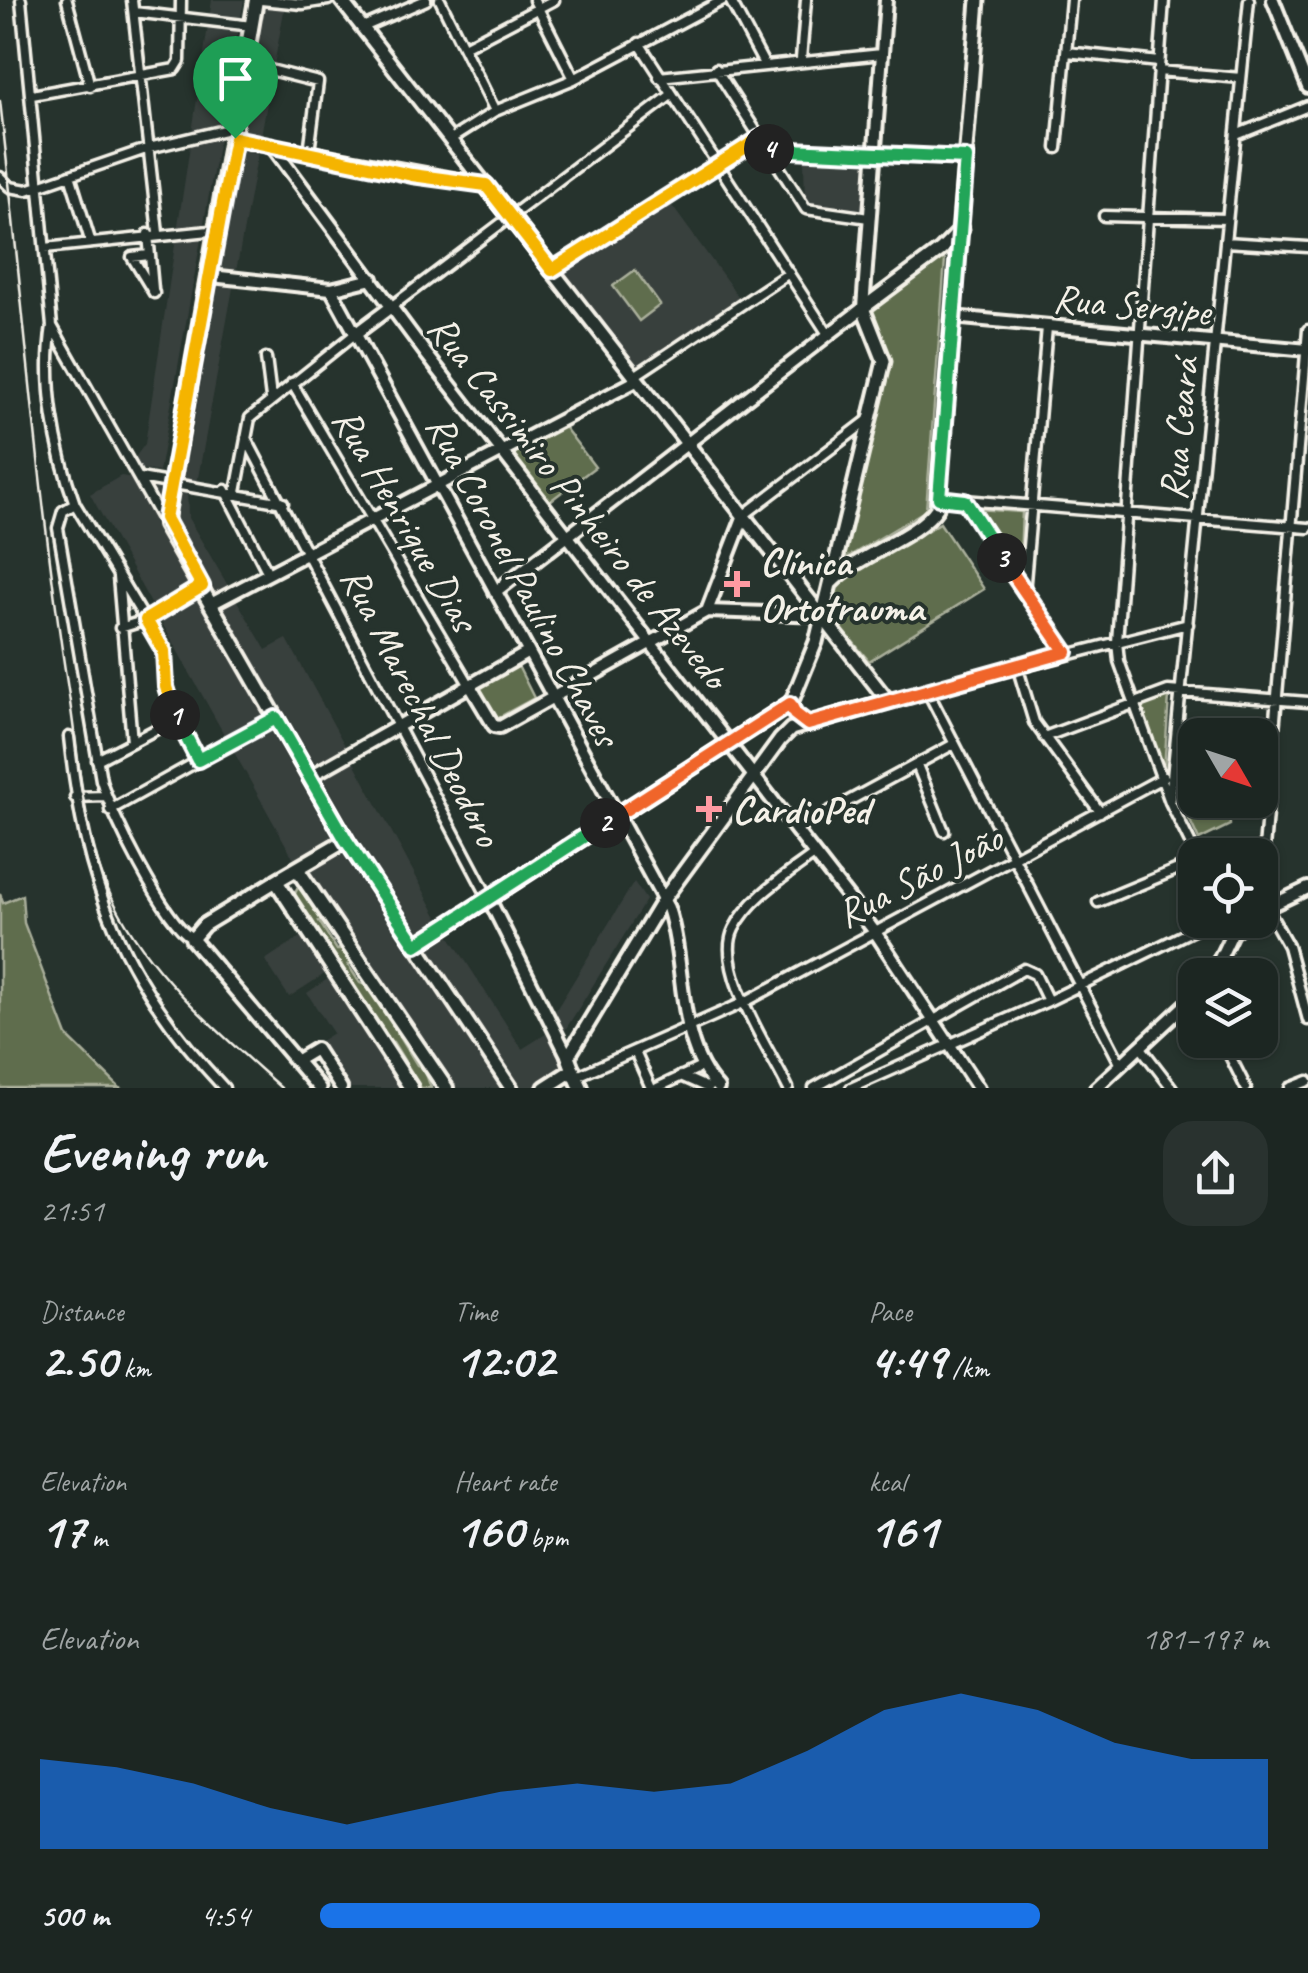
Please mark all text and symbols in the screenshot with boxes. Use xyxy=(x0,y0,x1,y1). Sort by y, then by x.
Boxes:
pin xyxy=(193,36,278,139)
icon: arrive xyxy=(208,51,263,106)
pin: 4 xyxy=(744,124,794,174)
text: 4 xyxy=(763,131,775,166)
street label: Rua Sergipe xyxy=(1051,273,1215,337)
street label: Rua Cassimiro Pinheiro de Azevedo xyxy=(417,305,742,702)
street label: Rua Ceará xyxy=(1148,352,1210,502)
street label: Rua Henrique Dias xyxy=(321,399,491,643)
street label: Rua Coronel Paulino Chaves xyxy=(415,406,633,758)
pin: 3 xyxy=(977,533,1027,583)
place label: Clínica Ortotrauma xyxy=(760,537,927,633)
text: 3 xyxy=(996,540,1008,575)
street label: Rua Marechal Deodoro xyxy=(329,558,514,856)
marker: Clínica Ortotrauma xyxy=(724,571,750,597)
pin: 1 xyxy=(150,690,200,740)
text: 1 xyxy=(169,697,181,732)
north arrow xyxy=(1178,718,1278,818)
map controls xyxy=(1178,718,1278,1058)
place label: CardioPed xyxy=(732,785,876,835)
marker: CardioPed xyxy=(696,796,722,822)
pin: 2 xyxy=(580,798,630,848)
text: 2 xyxy=(599,805,611,840)
street label: Rua São João xyxy=(828,812,1012,939)
button: locate xyxy=(1178,838,1278,938)
button: layers xyxy=(1178,958,1278,1058)
text: Evening run xyxy=(40,1117,265,1187)
button: share xyxy=(1163,1121,1268,1226)
text: 21:51 xyxy=(40,1190,104,1231)
text: Distance xyxy=(40,1294,124,1329)
text: Time xyxy=(454,1294,497,1329)
text: Pace xyxy=(869,1294,912,1329)
text: 2.50 xyxy=(40,1329,117,1392)
text: 12:02 xyxy=(454,1329,554,1392)
text: 4:49 xyxy=(869,1329,945,1392)
text: km xyxy=(117,1350,151,1385)
text: /km xyxy=(945,1350,989,1385)
text: Elevation xyxy=(40,1464,126,1499)
text: Heart rate xyxy=(454,1464,556,1499)
text: kcal xyxy=(869,1464,906,1499)
text: 17 xyxy=(40,1499,85,1562)
text: 160 xyxy=(454,1499,523,1562)
text: 161 xyxy=(869,1499,937,1562)
text: m xyxy=(85,1520,107,1555)
text: bpm xyxy=(523,1520,568,1555)
text: Elevation xyxy=(40,1618,138,1659)
text: 181–197 m xyxy=(1142,1618,1268,1659)
text: 500 m xyxy=(40,1895,109,1936)
text: 4:54 xyxy=(200,1895,250,1936)

